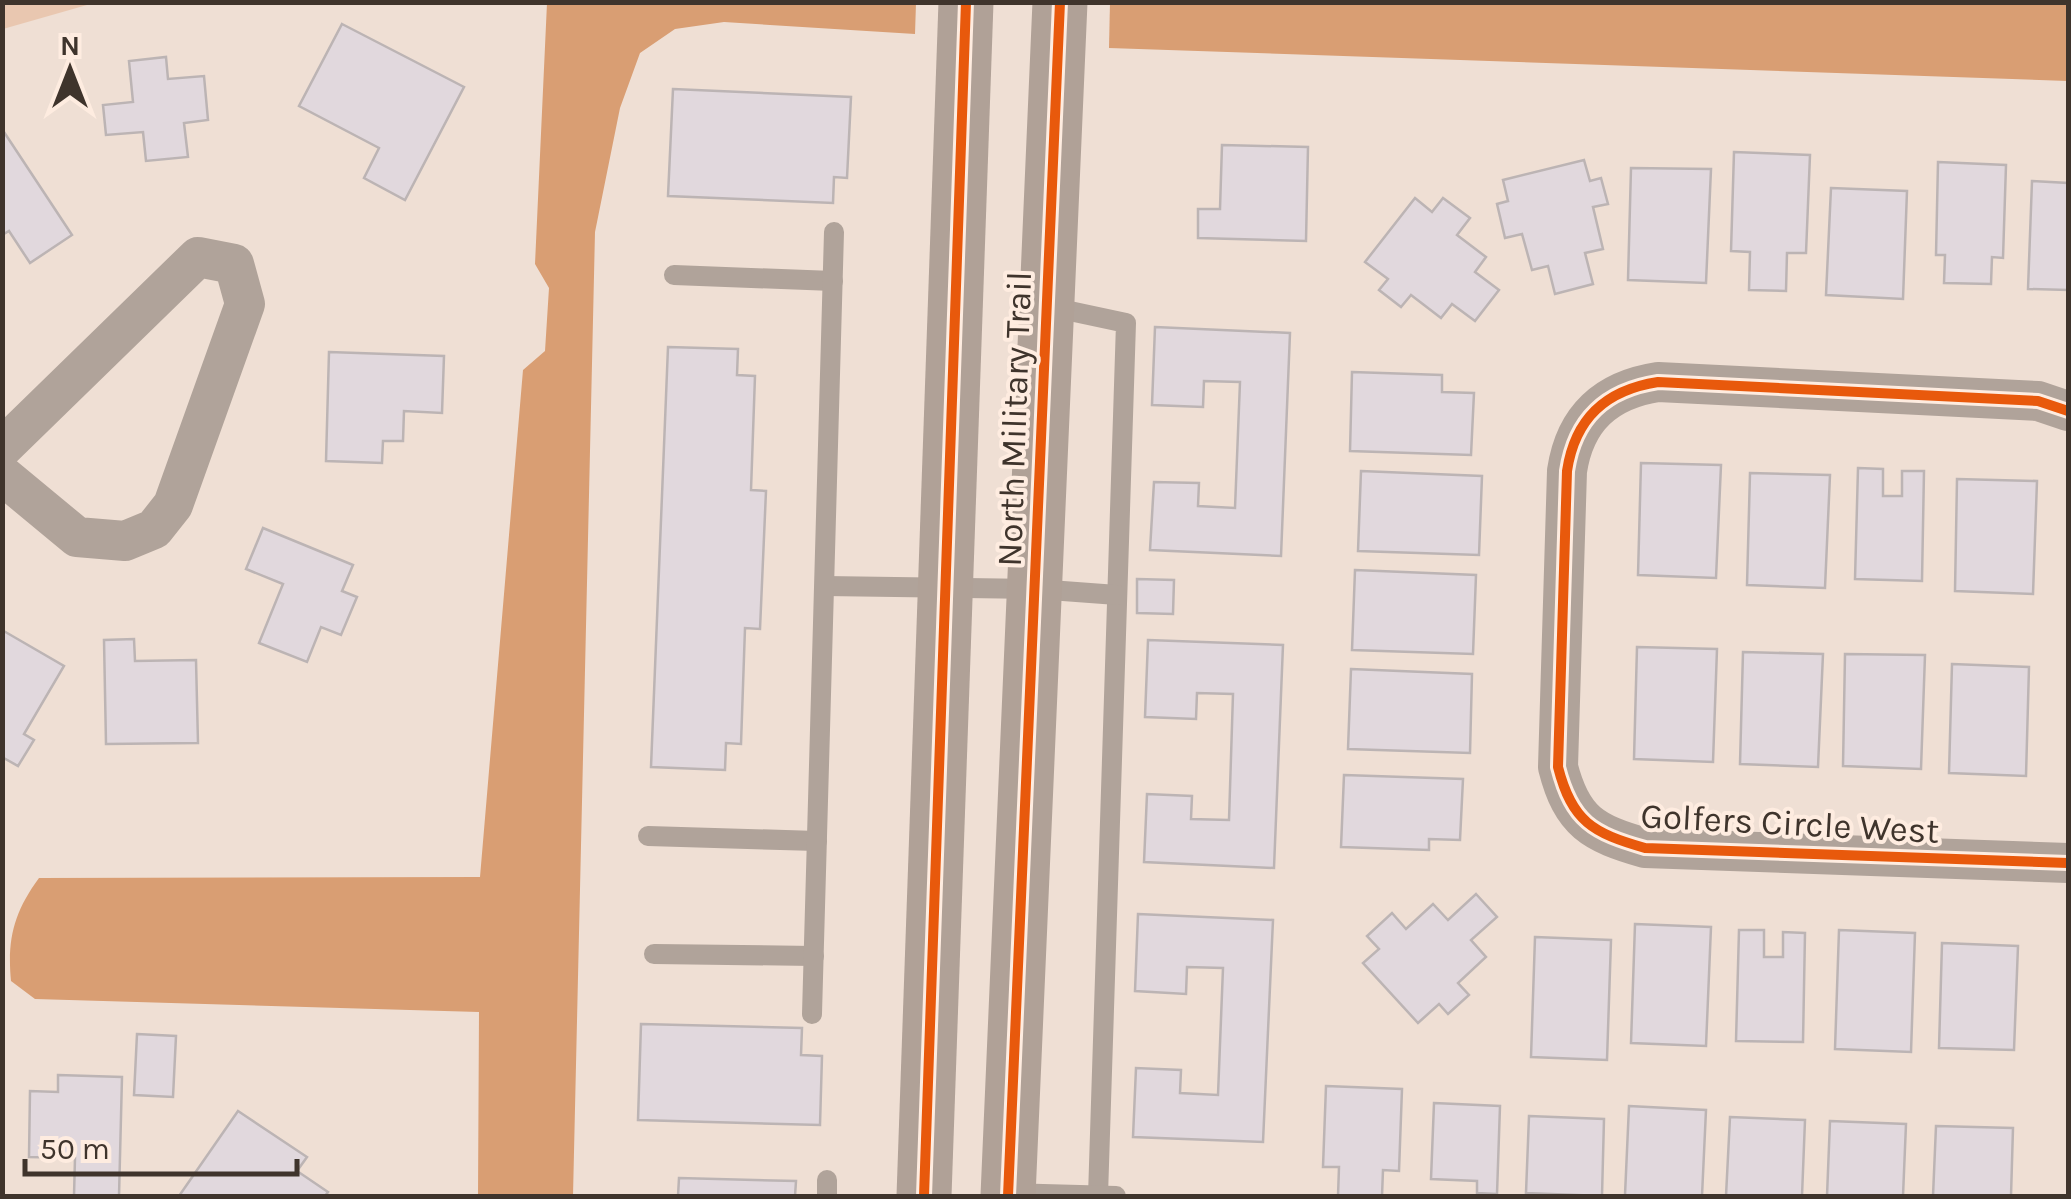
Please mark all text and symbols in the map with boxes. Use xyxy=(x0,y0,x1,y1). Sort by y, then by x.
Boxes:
north arrow xyxy=(20,20,120,120)
text: N xyxy=(60,29,80,62)
street label: North Military Trail xyxy=(989,271,1040,567)
street label: Golfers Circle West xyxy=(1640,795,1940,852)
scale bar xyxy=(25,1114,298,1176)
text: 50 m xyxy=(40,1131,110,1167)

